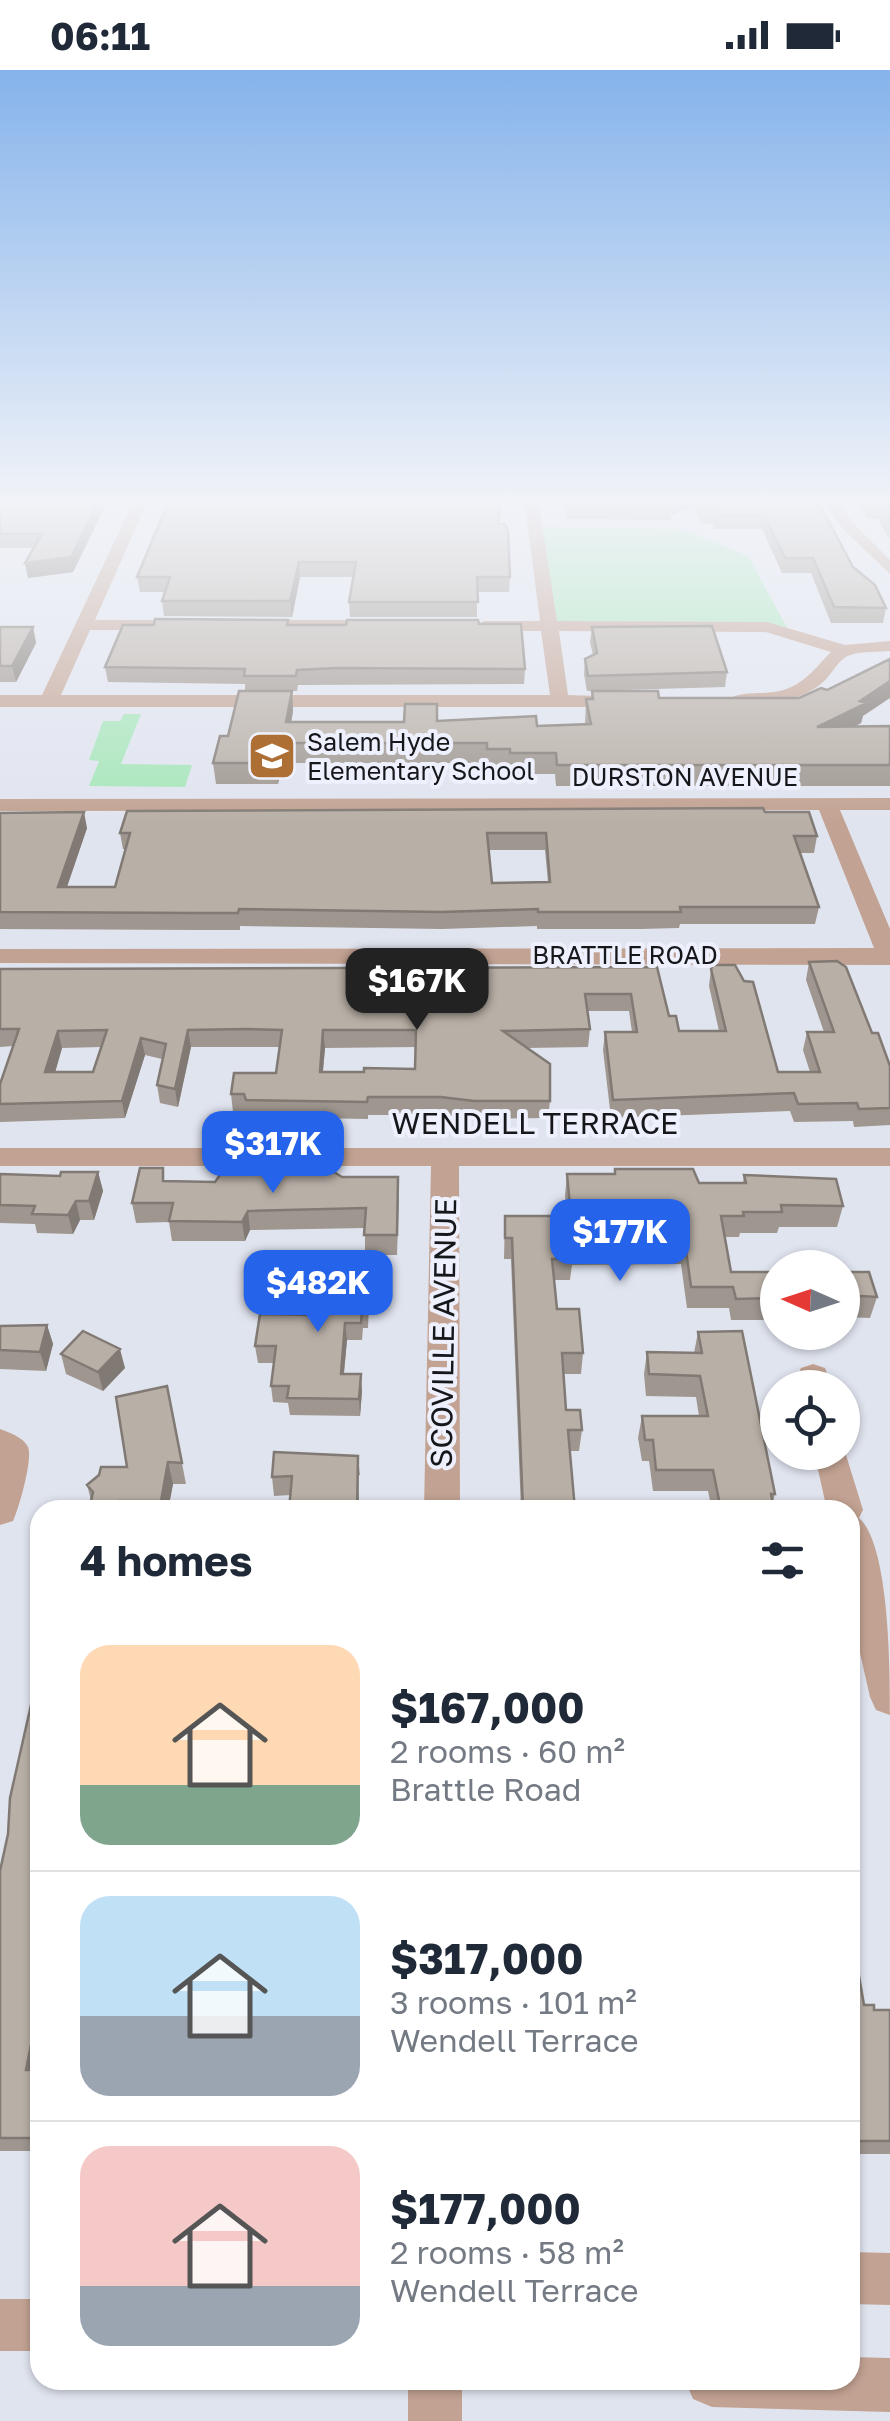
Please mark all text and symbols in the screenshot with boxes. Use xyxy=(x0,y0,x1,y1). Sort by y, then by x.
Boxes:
text: 06:11 xyxy=(50,13,150,58)
place label: Salem Hyde Elementary School xyxy=(307,726,534,786)
school or university icon: Salem Hyde Elementary School xyxy=(246,730,298,782)
street label: DURSTON AVENUE xyxy=(572,761,798,792)
street label: BRATTLE ROAD xyxy=(532,939,718,970)
pin: $167K xyxy=(347,948,487,1033)
text: $167K xyxy=(368,961,466,999)
street label: WENDELL TERRACE xyxy=(392,1105,678,1141)
pin: $317K xyxy=(203,1111,343,1196)
text: $317K xyxy=(224,1124,322,1162)
street label: SCOVILLE AVENUE xyxy=(423,1198,463,1468)
pin: $177K xyxy=(550,1199,690,1284)
text: $177K xyxy=(572,1212,668,1250)
pin: $482K xyxy=(248,1250,388,1335)
north arrow xyxy=(760,1250,860,1350)
map controls xyxy=(760,1250,860,1470)
text: $482K xyxy=(266,1263,370,1301)
button: locate xyxy=(760,1370,860,1470)
icon: filters xyxy=(755,1533,810,1588)
text: 4 homes xyxy=(80,1535,252,1585)
text: $167,000 xyxy=(390,1682,585,1732)
icon: home xyxy=(160,1685,280,1805)
text: 2 rooms · 60 m² xyxy=(390,1732,625,1770)
text: Brattle Road xyxy=(390,1770,582,1808)
text: $317,000 xyxy=(390,1933,584,1983)
icon: home xyxy=(160,1936,280,2056)
text: 3 rooms · 101 m² xyxy=(390,1983,637,2021)
text: Wendell Terrace xyxy=(390,2021,639,2059)
text: $177,000 xyxy=(390,2183,581,2233)
icon: home xyxy=(160,2186,280,2306)
text: 2 rooms · 58 m² xyxy=(390,2233,624,2271)
text: Wendell Terrace xyxy=(390,2271,639,2309)

